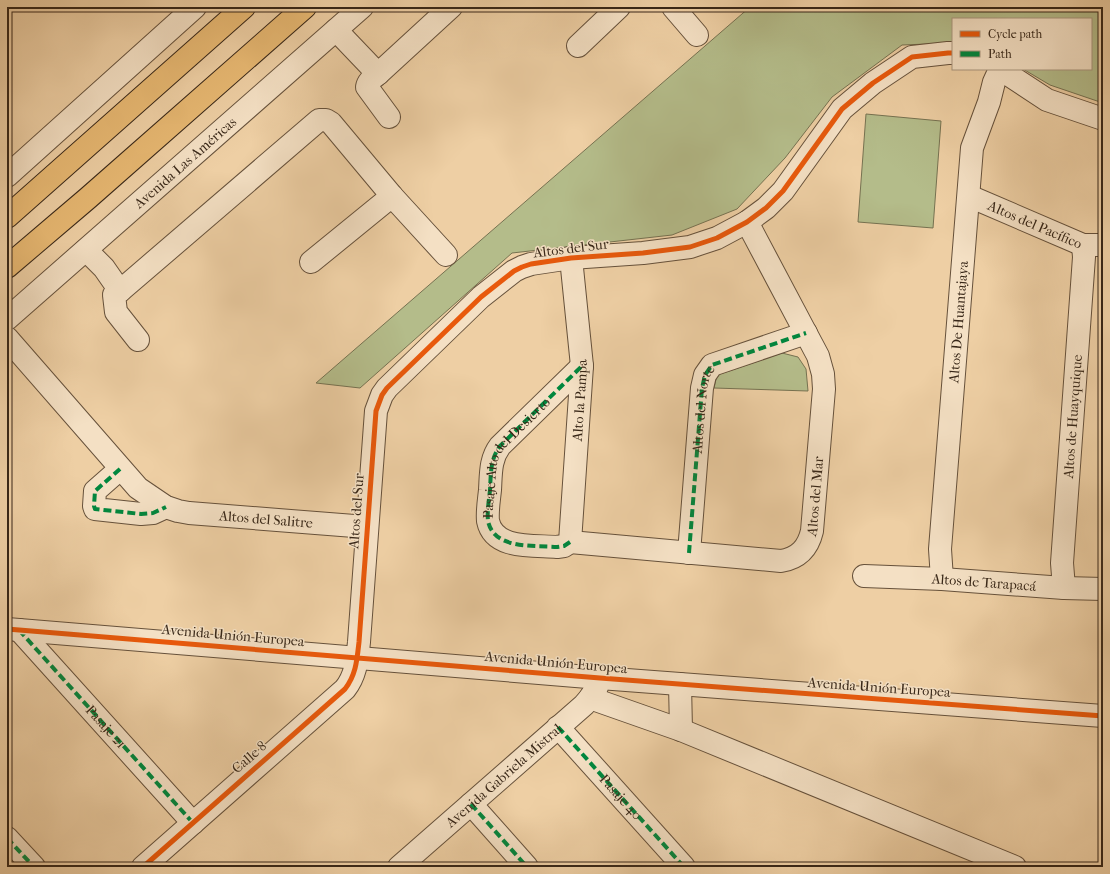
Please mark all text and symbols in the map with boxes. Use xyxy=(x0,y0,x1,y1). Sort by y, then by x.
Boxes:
legend xyxy=(952,18,1092,70)
text: Cycle path xyxy=(988,27,1043,41)
text: Path xyxy=(988,47,1012,61)
street label: Avenida Las Américas xyxy=(130,114,240,213)
street label: Altos del Pacífico xyxy=(984,197,1085,253)
street label: Altos del Sur xyxy=(532,235,610,262)
street label: Altos De Huantajaya xyxy=(945,260,972,384)
street label: Altos de Huayquique xyxy=(1060,354,1086,480)
street label: Alto la Pampa xyxy=(569,358,591,443)
street label: Altos del Norte xyxy=(689,361,719,455)
street label: Pasaje Alto del Desierto xyxy=(480,394,554,519)
street label: Altos del Mar xyxy=(803,456,827,539)
street label: Altos del Sur xyxy=(345,473,368,550)
street label: Altos del Salitre xyxy=(217,507,314,532)
street label: Altos de Tarapacá xyxy=(930,571,1037,595)
street label: Avenida Unión Europea xyxy=(160,621,306,650)
street label: Avenida Unión Europea xyxy=(483,648,629,677)
street label: Avenida Unión Europea xyxy=(806,674,952,701)
street label: Pasaje 21 xyxy=(82,702,129,752)
street label: Avenida Gabriela Mistral xyxy=(441,720,566,832)
street label: Calle 8 xyxy=(228,738,270,777)
street label: Pasaje 40 xyxy=(595,771,646,824)

